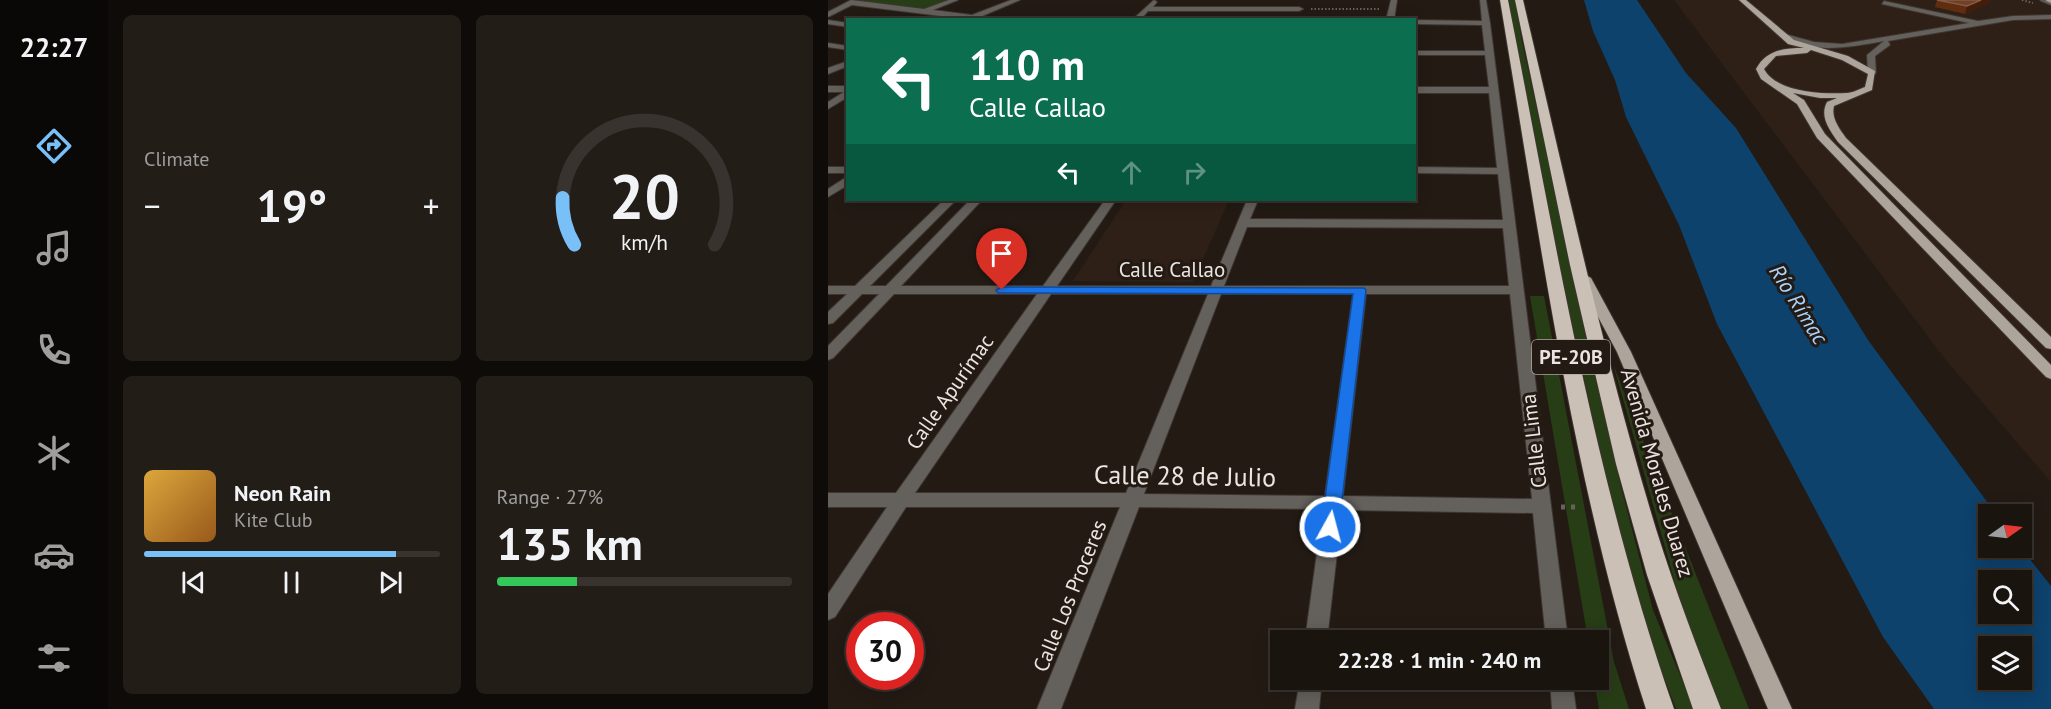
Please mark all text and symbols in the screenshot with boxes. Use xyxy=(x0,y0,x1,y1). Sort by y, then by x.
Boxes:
text: 22:27 xyxy=(20,30,88,64)
text: 110 m xyxy=(969,37,1085,92)
icon: left xyxy=(870,42,948,120)
text: Calle Callao xyxy=(969,90,1106,124)
icon: directions xyxy=(33,125,75,167)
text: Climate xyxy=(144,146,210,172)
text: 20 xyxy=(609,155,680,236)
icon: left xyxy=(1052,156,1085,189)
icon: ahead xyxy=(1115,156,1148,189)
icon: right xyxy=(1178,156,1211,189)
text: 19° xyxy=(256,176,327,234)
text: − xyxy=(144,184,161,227)
text: + xyxy=(423,184,439,227)
icon: music xyxy=(33,227,75,269)
text: km/h xyxy=(621,228,668,256)
pin xyxy=(976,228,1027,290)
icon: arrive xyxy=(985,237,1018,270)
street label: Calle Callao xyxy=(1119,256,1225,283)
water label: Río Rímac xyxy=(1763,259,1835,350)
icon: phone xyxy=(33,329,75,371)
street label: Calle Apurímac xyxy=(900,329,999,455)
road number: PE-20B xyxy=(1532,340,1610,374)
street label: Avenida Morales Duarez xyxy=(1615,365,1700,580)
street label: Calle Lima xyxy=(1514,392,1553,490)
icon: climate xyxy=(33,432,75,474)
street label: Calle 28 de Julio xyxy=(1094,457,1276,494)
text: Neon Rain xyxy=(234,479,331,507)
text: Range · 27% xyxy=(497,484,603,510)
position arrow xyxy=(1298,495,1362,559)
north arrow xyxy=(1978,504,2032,558)
map controls xyxy=(1978,504,2032,690)
text: Kite Club xyxy=(234,507,312,533)
text: 135 km xyxy=(497,514,643,572)
street label: Calle Los Proceres xyxy=(1027,516,1112,676)
icon: car xyxy=(33,534,75,576)
icon: previous xyxy=(177,566,210,599)
icon: pause xyxy=(275,566,308,599)
icon: next xyxy=(374,566,407,599)
button: search xyxy=(1978,570,2032,624)
speed limit sign: 30 xyxy=(846,612,924,690)
button: layers xyxy=(1978,636,2032,690)
icon: filters xyxy=(33,637,75,679)
text: 22:28 · 1 min · 240 m xyxy=(1338,646,1541,674)

